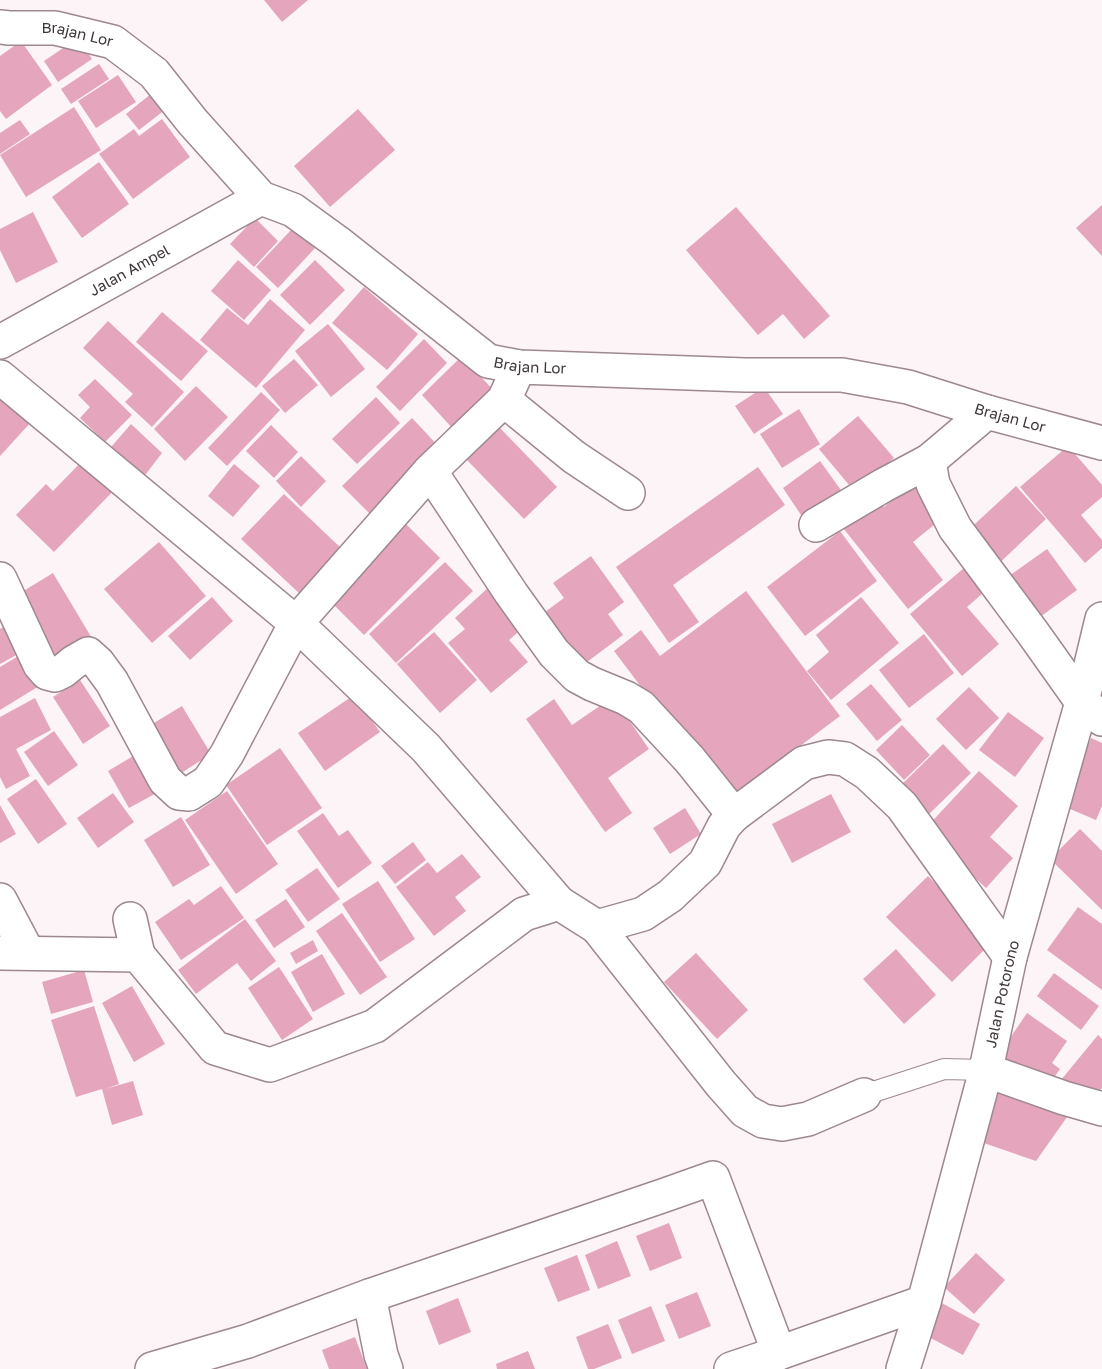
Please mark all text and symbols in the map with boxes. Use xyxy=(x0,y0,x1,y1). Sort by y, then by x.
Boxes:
street label: Brajan Lor xyxy=(41,18,115,50)
street label: Jalan Ampel xyxy=(86,240,173,299)
street label: Brajan Lor xyxy=(492,352,567,377)
street label: Brajan Lor xyxy=(972,399,1048,435)
street label: Jalan Potorono xyxy=(981,938,1022,1049)

